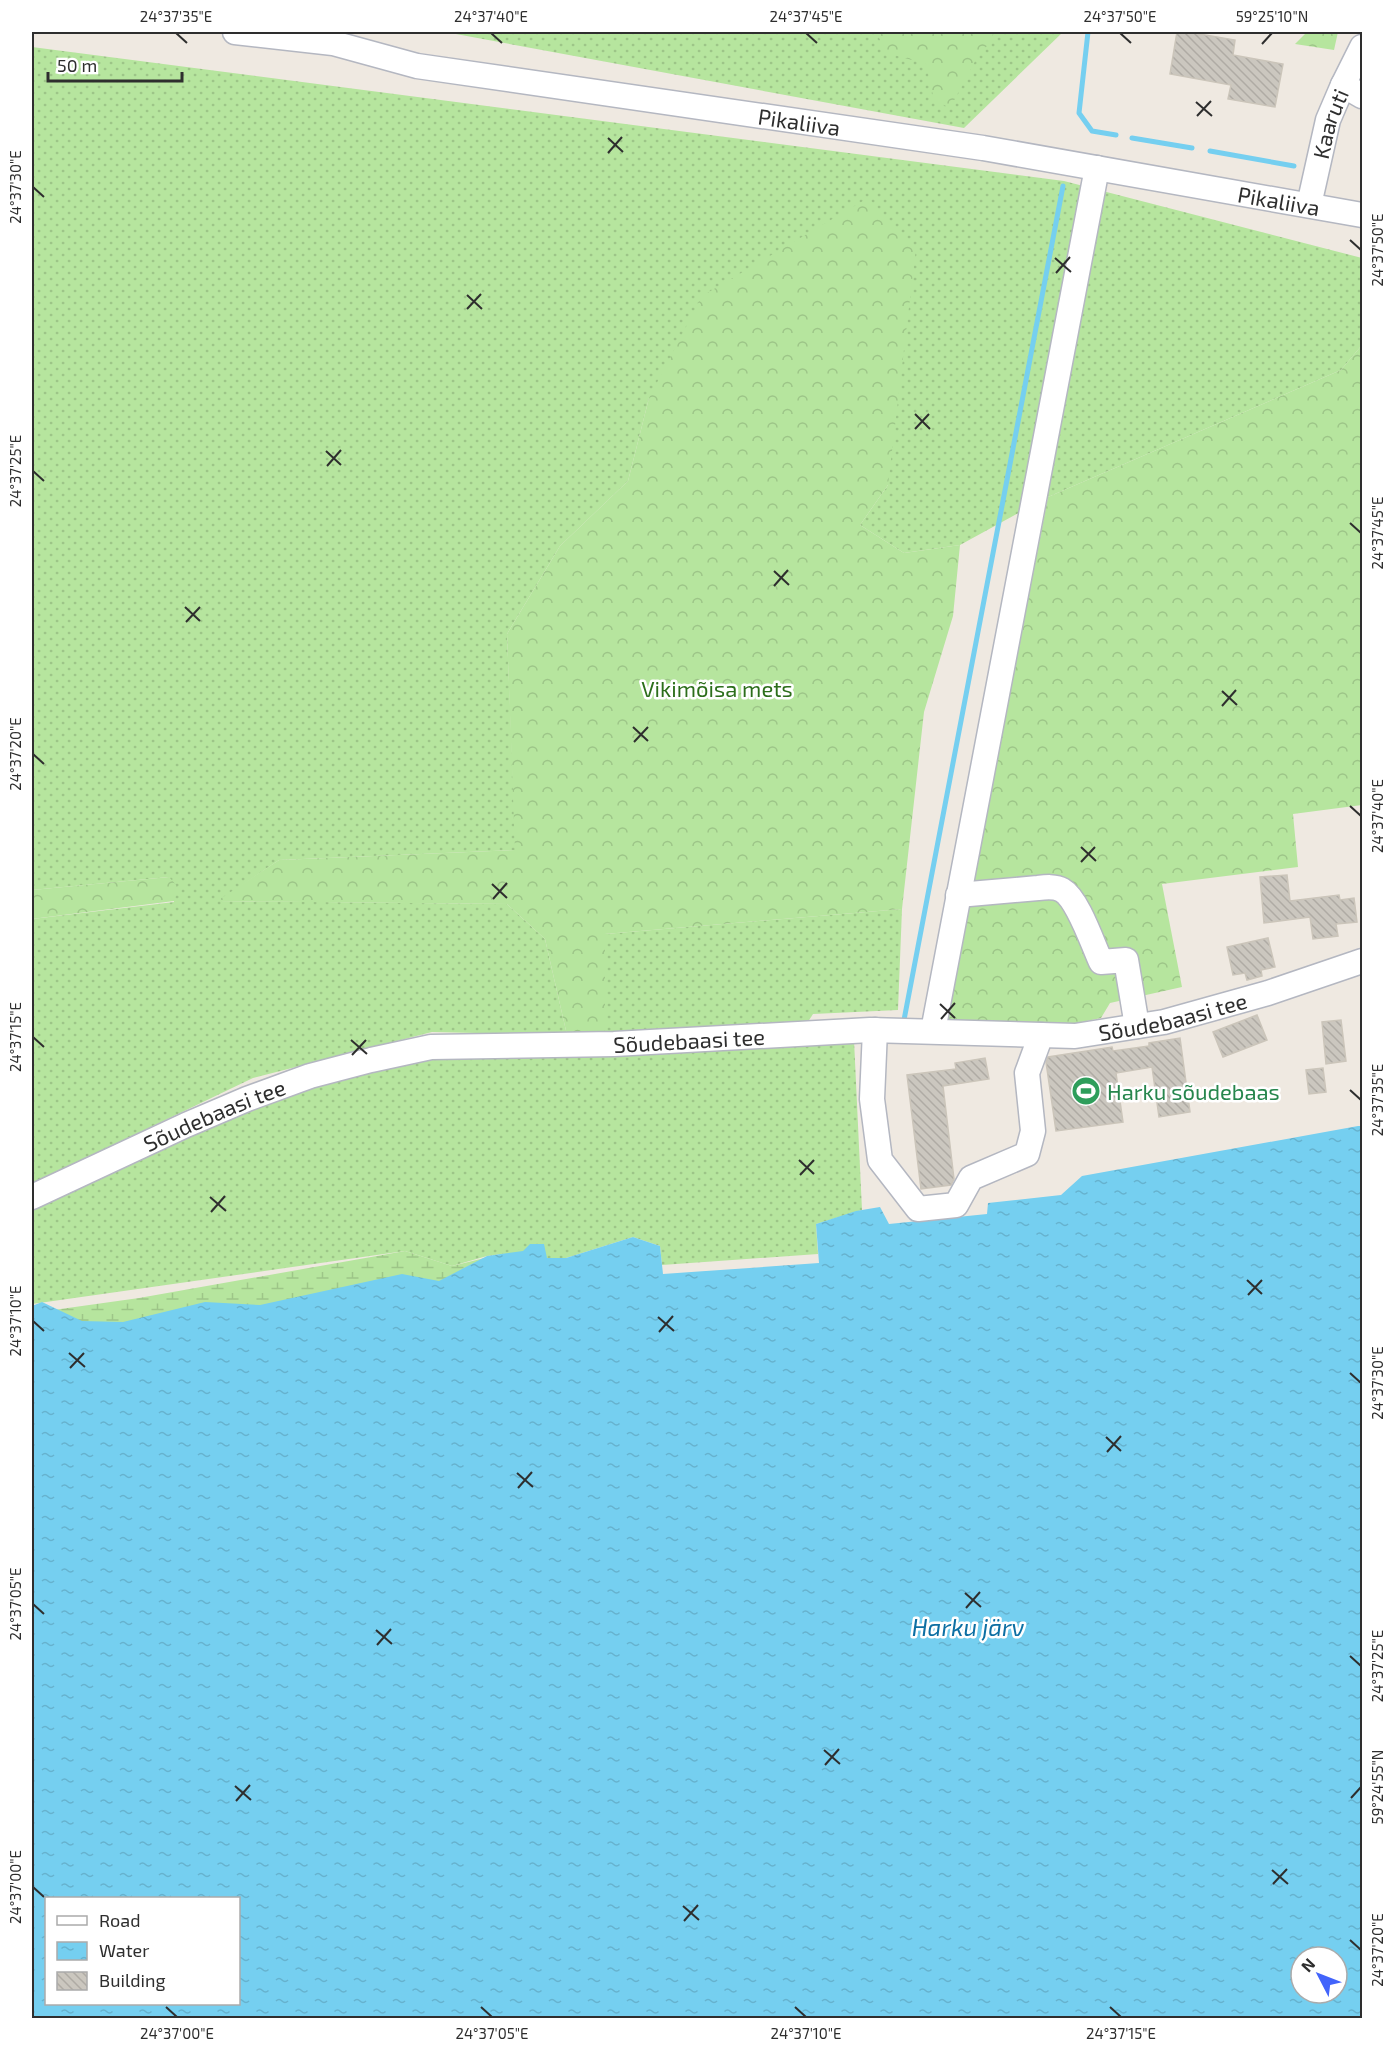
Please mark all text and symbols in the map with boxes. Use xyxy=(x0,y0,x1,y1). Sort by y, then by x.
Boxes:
text: 24°37'35"E xyxy=(140,7,212,25)
text: 24°37'40"E xyxy=(454,7,528,25)
text: 24°37'45"E xyxy=(770,7,842,25)
text: 24°37'50"E xyxy=(1083,7,1157,25)
text: 59°25'10"N xyxy=(1236,7,1308,25)
scale bar xyxy=(48,45,182,83)
text: 50 m xyxy=(57,54,97,76)
street label: Kaaruti xyxy=(1307,84,1353,161)
street label: Pikaliiva xyxy=(756,103,842,140)
text: 24°37'30"E xyxy=(6,150,24,224)
street label: Pikaliiva xyxy=(1236,180,1322,220)
text: 24°37'50"E xyxy=(1368,213,1386,287)
text: 24°37'25"E xyxy=(6,435,24,507)
text: 24°37'45"E xyxy=(1368,497,1386,569)
park label: Vikimõisa mets xyxy=(641,675,793,701)
text: 24°37'20"E xyxy=(6,717,24,791)
text: 24°37'40"E xyxy=(1368,779,1386,853)
street label: Sõudebaasi tee xyxy=(1096,987,1250,1045)
text: 24°37'15"E xyxy=(6,1002,24,1072)
street label: Sõudebaasi tee xyxy=(613,1023,766,1057)
text: 24°37'35"E xyxy=(1368,1064,1386,1136)
street label: Sõudebaasi tee xyxy=(139,1073,289,1156)
sports icon: Harku sõudebaas xyxy=(1070,1075,1102,1107)
place label: Harku sõudebaas xyxy=(1107,1078,1280,1104)
text: 24°37'10"E xyxy=(6,1286,24,1356)
text: 24°37'30"E xyxy=(1368,1346,1386,1420)
text: 24°37'05"E xyxy=(6,1567,24,1641)
water label: Harku järv xyxy=(912,1612,1025,1641)
text: 24°37'25"E xyxy=(1368,1630,1386,1702)
text: 59°24'55"N xyxy=(1368,1750,1386,1824)
text: 24°37'00"E xyxy=(6,1850,24,1924)
legend xyxy=(45,1897,240,2005)
text: Road xyxy=(99,1909,140,1931)
text: 24°37'20"E xyxy=(1368,1913,1386,1987)
text: Water xyxy=(99,1939,149,1961)
north arrow xyxy=(1289,1945,1349,2005)
text: N xyxy=(1297,1954,1318,1975)
text: Building xyxy=(99,1969,166,1991)
text: 24°37'00"E xyxy=(140,2024,214,2042)
text: 24°37'05"E xyxy=(455,2024,529,2042)
text: 24°37'10"E xyxy=(771,2024,841,2042)
text: 24°37'15"E xyxy=(1086,2024,1156,2042)

